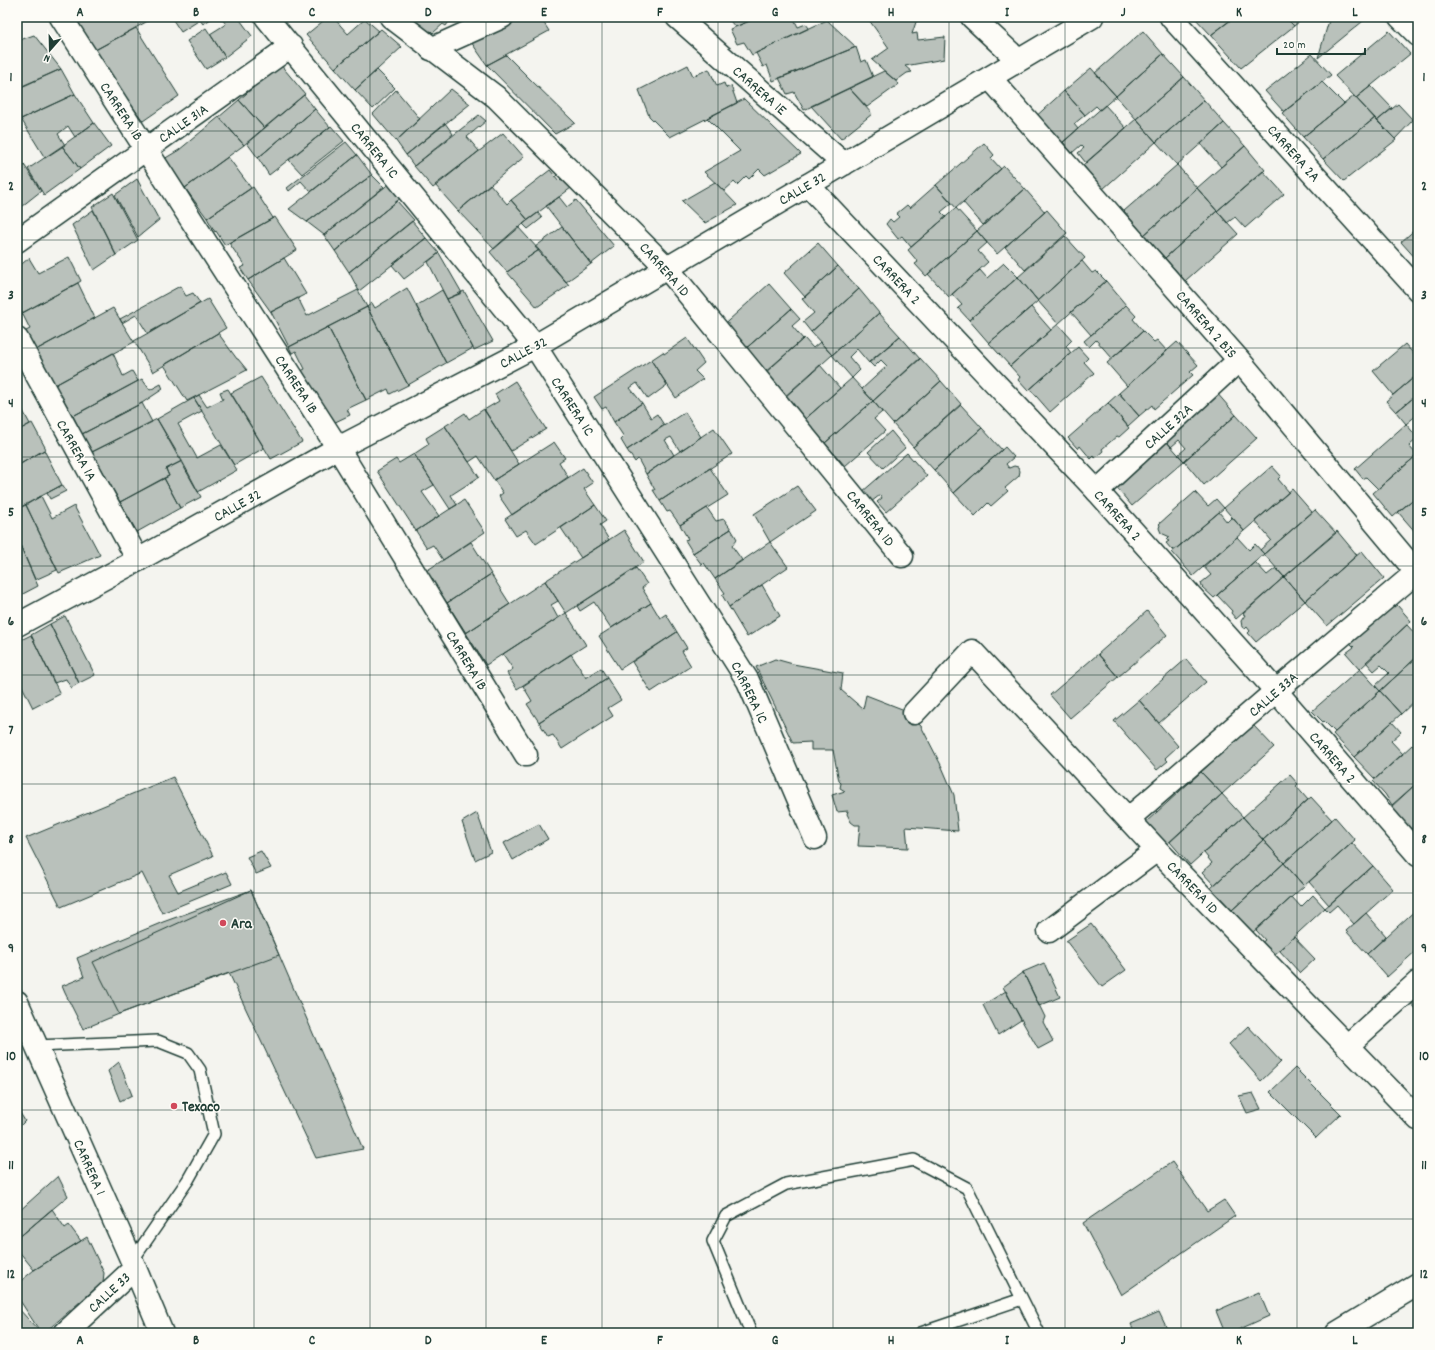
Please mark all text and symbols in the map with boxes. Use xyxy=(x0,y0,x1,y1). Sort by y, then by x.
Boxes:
text: A xyxy=(76,4,84,23)
text: B xyxy=(193,4,199,23)
text: C xyxy=(309,4,316,23)
text: D xyxy=(425,4,432,23)
text: E xyxy=(541,4,548,23)
text: F xyxy=(657,4,663,23)
text: G xyxy=(772,4,779,23)
text: H xyxy=(888,4,895,23)
text: I xyxy=(1005,4,1010,23)
text: J xyxy=(1121,4,1126,23)
text: K xyxy=(1236,4,1242,23)
text: L xyxy=(1352,4,1358,23)
north arrow xyxy=(30,30,70,70)
scale bar xyxy=(1277,30,1365,56)
text: 20 m xyxy=(1283,37,1306,54)
text: N xyxy=(41,49,53,66)
street label: CARRERA 1E xyxy=(727,62,791,122)
text: 1 xyxy=(10,69,13,88)
text: 1 xyxy=(1423,69,1426,88)
street label: CARRERA 1B xyxy=(93,78,148,146)
street label: CALLE 31A xyxy=(155,99,214,150)
street label: CARRERA 1C xyxy=(344,118,403,184)
street label: CARRERA 2A xyxy=(1261,121,1324,188)
street label: CALLE 32 xyxy=(775,167,831,212)
text: 2 xyxy=(8,178,14,197)
text: 2 xyxy=(1421,178,1427,197)
street label: CARRERA 1D xyxy=(633,238,694,303)
street label: CARRERA 2 xyxy=(866,250,925,311)
street label: CARRERA 2 BIS xyxy=(1170,286,1241,364)
text: 3 xyxy=(8,287,14,306)
text: 3 xyxy=(1421,287,1427,306)
street label: CALLE 32 xyxy=(496,332,552,376)
street label: CARRERA 1B xyxy=(268,351,323,419)
street label: CARRERA 1C xyxy=(544,373,599,441)
text: 4 xyxy=(8,395,14,414)
text: 4 xyxy=(1421,395,1427,414)
street label: CALLE 32A xyxy=(1140,399,1199,456)
street label: CARRERA 1A xyxy=(49,416,101,486)
street label: CALLE 32 xyxy=(210,485,266,529)
street label: CARRERA 1D xyxy=(840,486,899,552)
street label: CARRERA 2 xyxy=(1087,486,1146,547)
text: 5 xyxy=(8,504,14,523)
text: 5 xyxy=(1421,504,1427,523)
text: 6 xyxy=(8,613,15,632)
text: 6 xyxy=(1421,613,1428,632)
street label: CARRERA 1B xyxy=(439,627,492,695)
street label: CARRERA 1C xyxy=(724,658,773,728)
street label: CALLE 33A xyxy=(1245,668,1304,723)
text: 7 xyxy=(9,722,14,741)
text: 7 xyxy=(1422,722,1427,741)
street label: CARRERA 2 xyxy=(1303,728,1360,789)
text: 8 xyxy=(8,831,14,850)
text: 8 xyxy=(1421,831,1427,850)
street label: CARRERA 1D xyxy=(1160,857,1223,920)
place label: Ara xyxy=(231,914,253,936)
marker: Ara xyxy=(218,918,228,928)
text: 9 xyxy=(8,940,14,959)
text: 9 xyxy=(1421,940,1427,959)
text: 10 xyxy=(6,1048,16,1067)
text: 10 xyxy=(1419,1048,1429,1067)
place label: Texaco xyxy=(182,1097,220,1119)
marker: Texaco xyxy=(169,1101,179,1111)
street label: CARRERA 1 xyxy=(66,1136,110,1199)
text: 11 xyxy=(8,1157,14,1176)
text: 11 xyxy=(1421,1157,1427,1176)
text: 12 xyxy=(7,1266,16,1285)
text: 12 xyxy=(1420,1266,1429,1285)
street label: CALLE 33 xyxy=(84,1268,137,1319)
text: A xyxy=(76,1332,84,1350)
text: B xyxy=(193,1332,199,1350)
text: C xyxy=(309,1332,316,1350)
text: D xyxy=(425,1332,432,1350)
text: E xyxy=(541,1332,548,1350)
text: F xyxy=(657,1332,663,1350)
text: G xyxy=(772,1332,779,1350)
text: H xyxy=(888,1332,895,1350)
text: I xyxy=(1005,1332,1010,1350)
text: J xyxy=(1121,1332,1126,1350)
text: K xyxy=(1236,1332,1242,1350)
text: L xyxy=(1352,1332,1358,1350)

